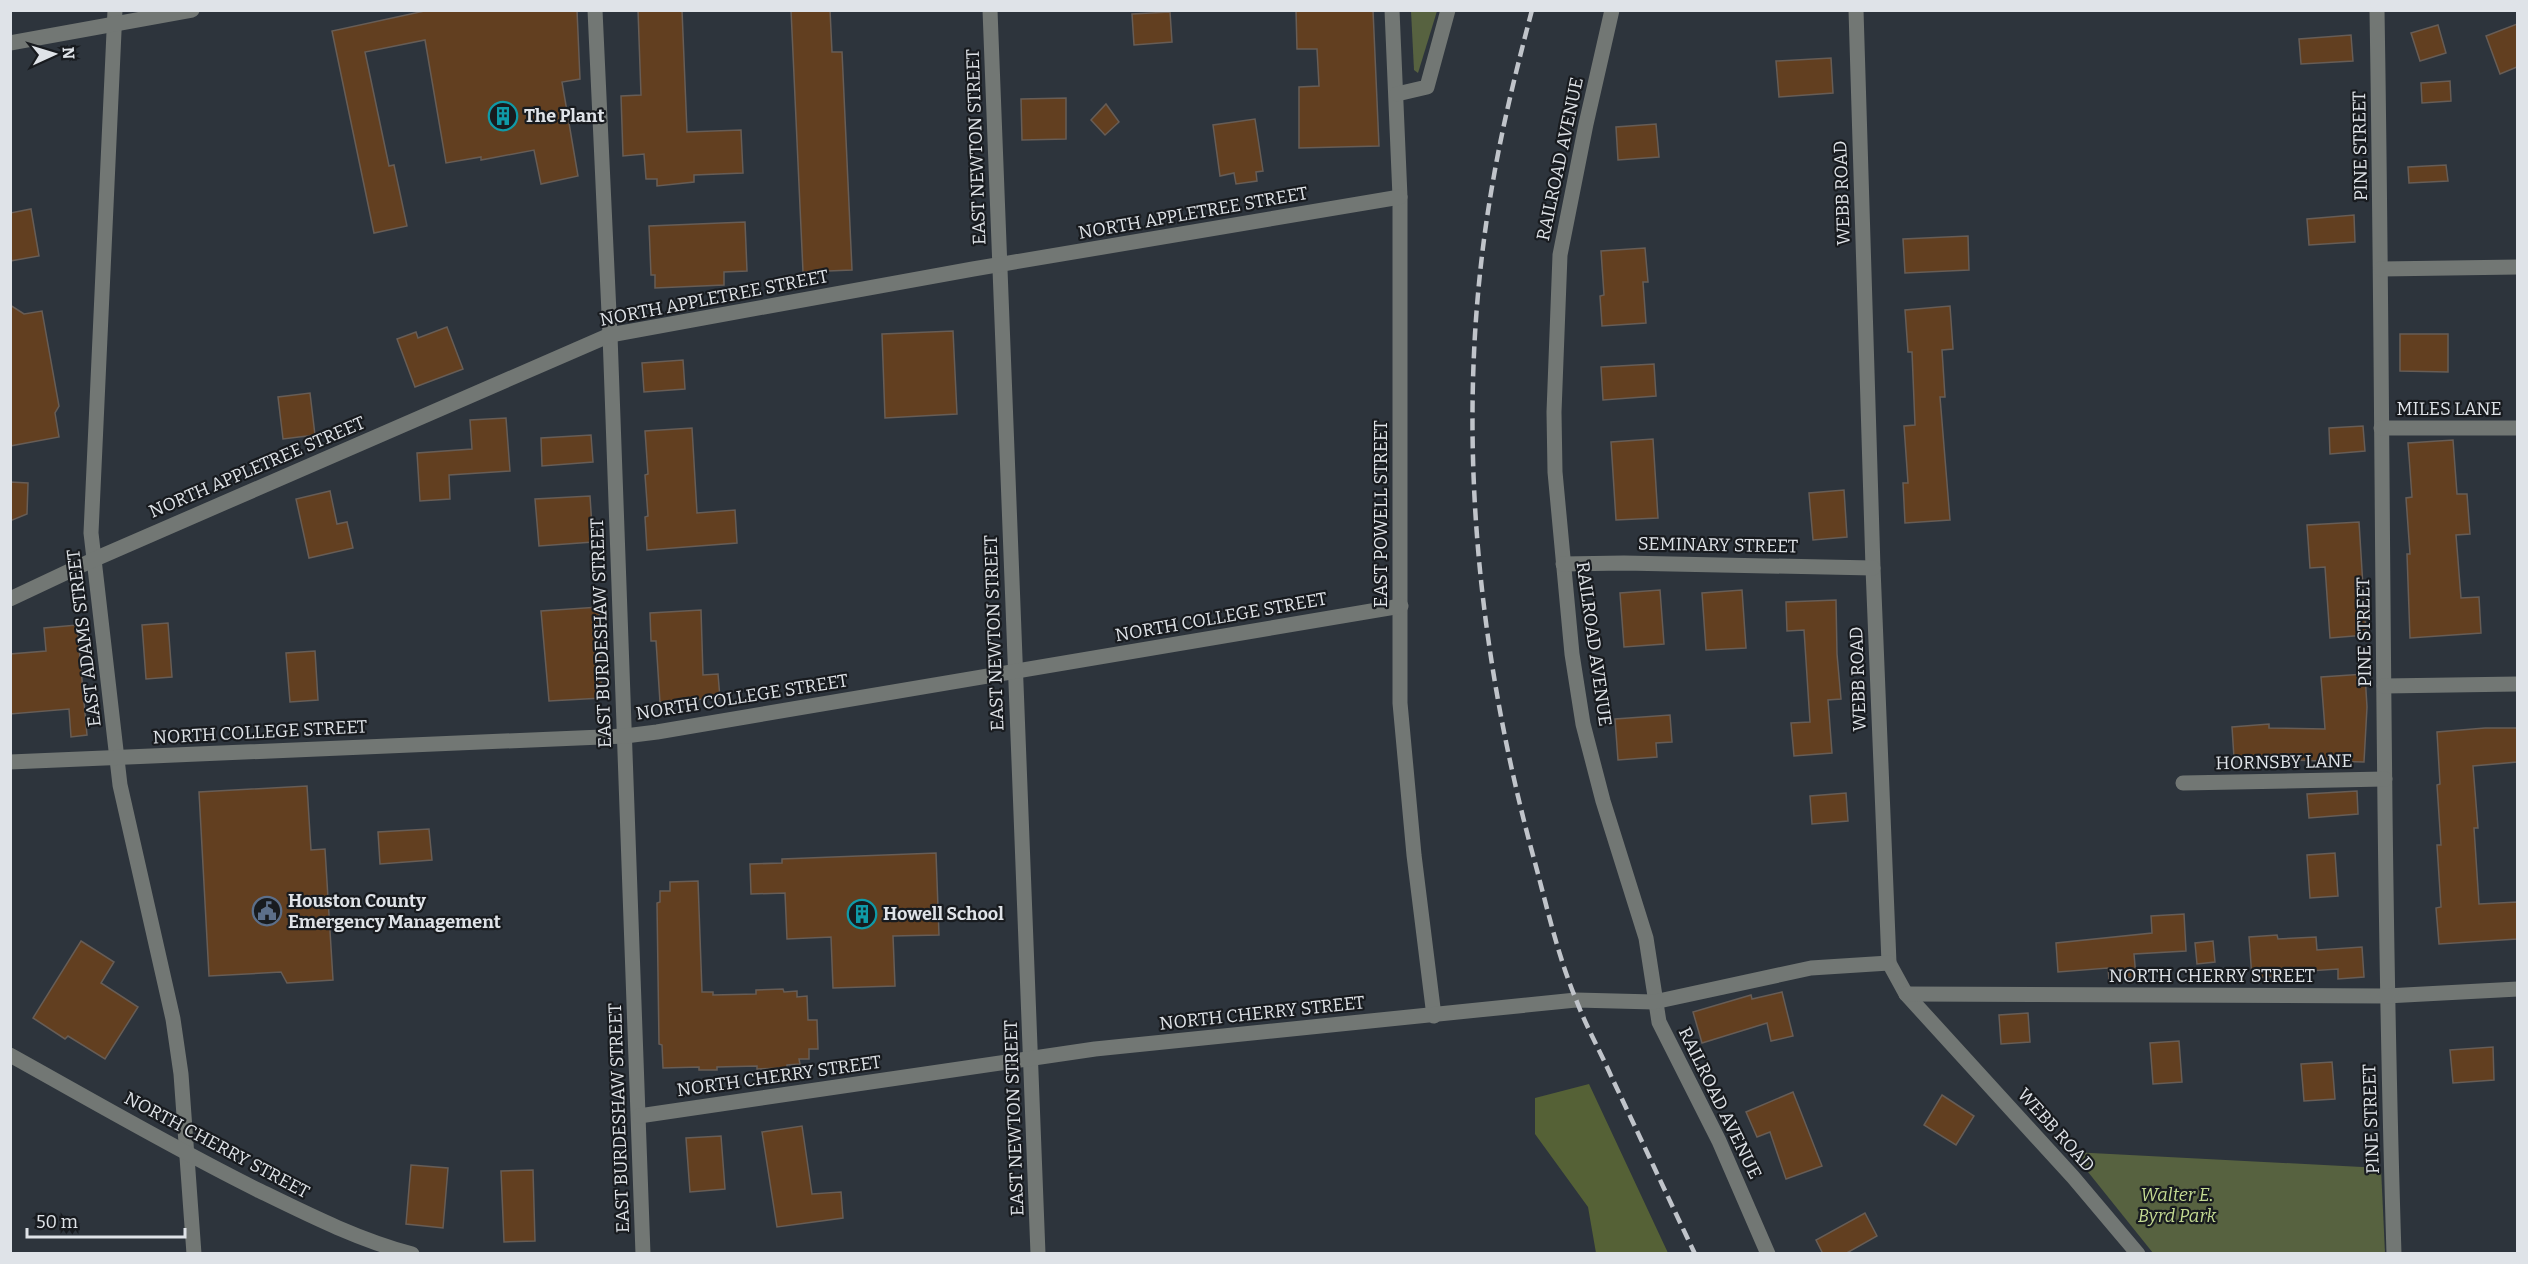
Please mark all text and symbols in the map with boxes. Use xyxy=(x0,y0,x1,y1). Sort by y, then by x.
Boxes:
north arrow xyxy=(24,24,84,84)
text: N xyxy=(59,46,78,60)
street label: EAST NEWTON STREET xyxy=(962,48,990,245)
street label: RAILROAD AVENUE xyxy=(1532,75,1588,243)
street label: PINE STREET xyxy=(2348,90,2372,201)
building icon: The Plant xyxy=(487,100,519,132)
place label: The Plant xyxy=(524,105,605,127)
street label: WEBB ROAD xyxy=(1829,140,1855,246)
street label: NORTH APPLETREE STREET xyxy=(1077,182,1310,244)
street label: NORTH APPLETREE STREET xyxy=(598,265,831,331)
street label: MILES LANE xyxy=(2396,398,2502,420)
street label: NORTH APPLETREE STREET xyxy=(146,411,369,523)
street label: EAST POWELL STREET xyxy=(1370,420,1392,608)
street label: EAST BURDESHAW STREET xyxy=(586,517,616,748)
street label: SEMINARY STREET xyxy=(1638,533,1799,557)
street label: EAST NEWTON STREET xyxy=(980,534,1008,731)
street label: EAST ADAMS STREET xyxy=(62,547,106,728)
street label: RAILROAD AVENUE xyxy=(1572,560,1616,728)
street label: PINE STREET xyxy=(2352,576,2376,687)
street label: NORTH COLLEGE STREET xyxy=(1113,587,1329,646)
street label: WEBB ROAD xyxy=(1845,626,1871,732)
street label: NORTH COLLEGE STREET xyxy=(634,669,850,725)
street label: NORTH COLLEGE STREET xyxy=(152,715,368,749)
street label: HORNSBY LANE xyxy=(2215,750,2353,774)
place label: Houston County Emergency Management xyxy=(288,890,501,933)
public building icon: Houston County Emergency Management xyxy=(251,895,283,927)
building icon: Howell School xyxy=(846,898,878,930)
place label: Howell School xyxy=(883,903,1004,925)
street label: NORTH CHERRY STREET xyxy=(2109,965,2316,987)
street label: NORTH CHERRY STREET xyxy=(1158,991,1366,1035)
street label: EAST BURDESHAW STREET xyxy=(604,1002,634,1233)
street label: EAST NEWTON STREET xyxy=(1000,1019,1028,1216)
street label: RAILROAD AVENUE xyxy=(1674,1023,1766,1183)
street label: NORTH CHERRY STREET xyxy=(675,1051,883,1101)
street label: PINE STREET xyxy=(2358,1063,2384,1174)
street label: WEBB ROAD xyxy=(2013,1084,2099,1176)
street label: NORTH CHERRY STREET xyxy=(121,1087,314,1203)
park label: Walter E. Byrd Park xyxy=(2138,1184,2217,1227)
scale bar xyxy=(27,1201,184,1239)
text: 50 m xyxy=(36,1211,78,1233)

